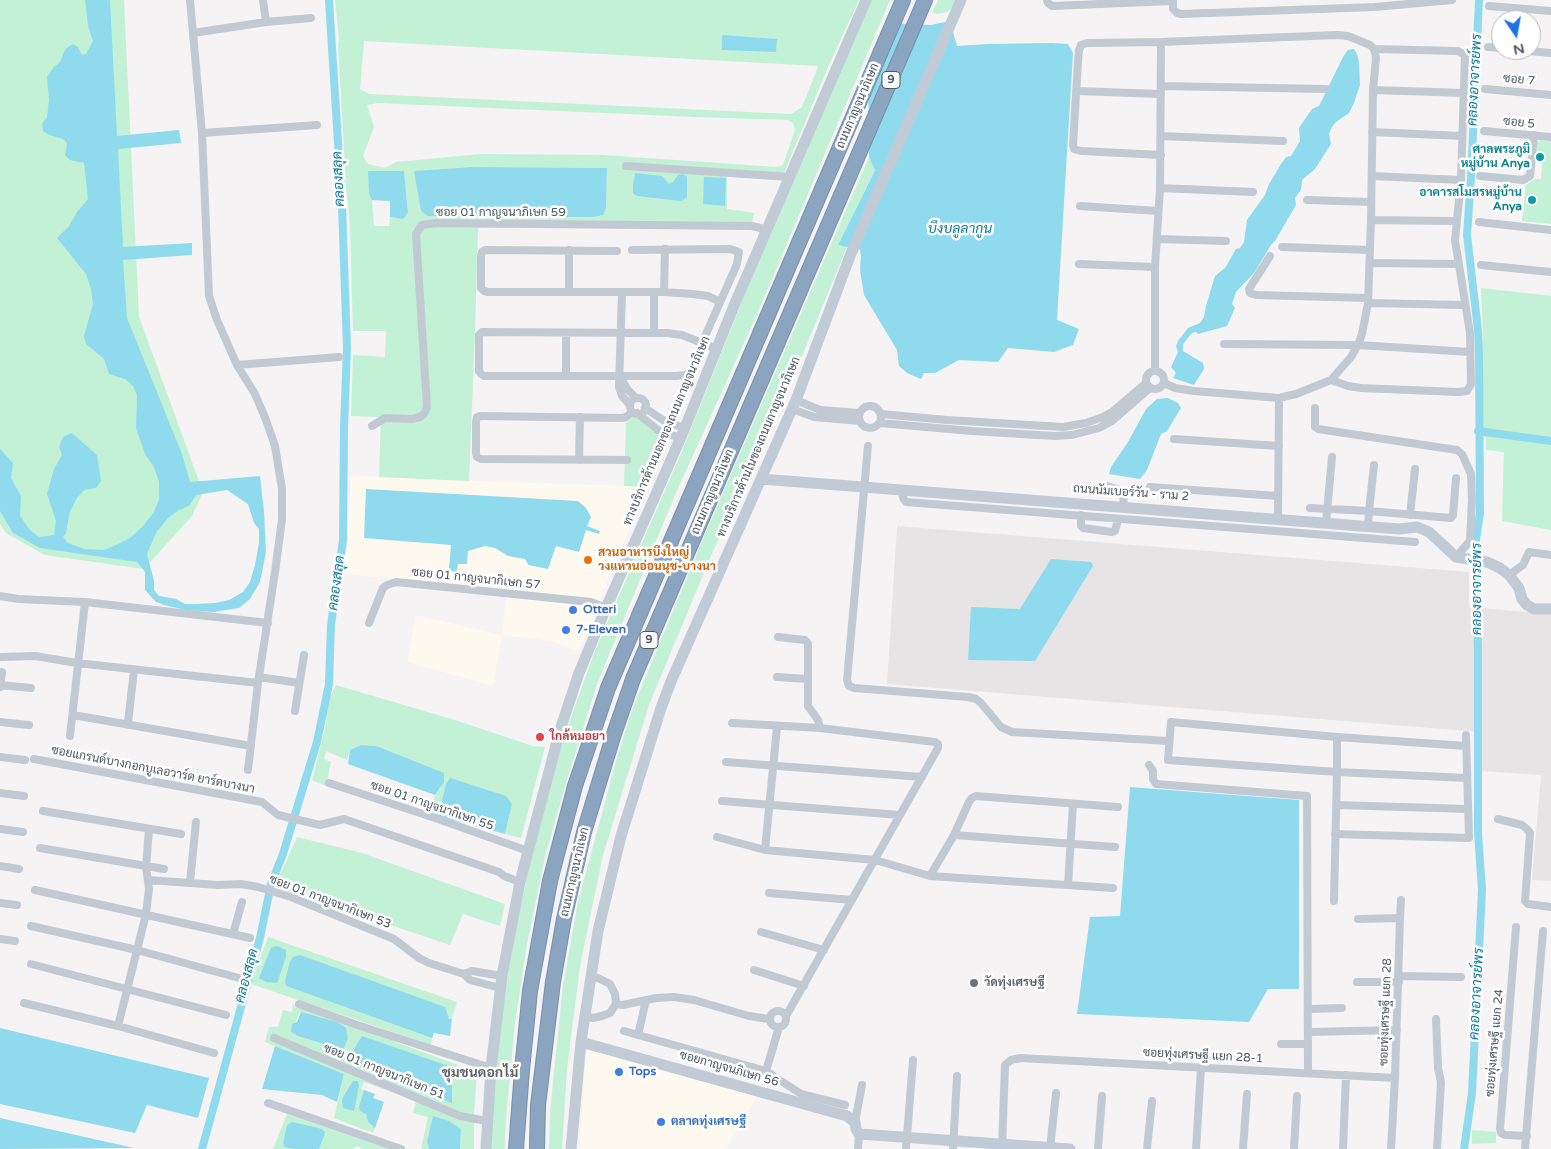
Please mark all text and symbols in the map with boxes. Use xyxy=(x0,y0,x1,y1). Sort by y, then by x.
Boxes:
north arrow xyxy=(1491,10,1541,60)
water label: คลองอาจารย์พร xyxy=(1464,33,1486,127)
text: N xyxy=(1512,40,1526,59)
street label: ถนนกาญจนาภิเษก xyxy=(834,61,882,151)
street label: ซอย 7 xyxy=(1502,71,1536,89)
road number: 9 xyxy=(882,72,900,88)
street label: ซอย 5 xyxy=(1502,114,1536,132)
place label: ศาลพระภูมิ หมู่บ้าน Anya xyxy=(1461,143,1530,171)
water label: คลองสลุด xyxy=(329,151,349,207)
marker: ศาลพระภูมิ หมู่บ้าน Anya xyxy=(1534,151,1546,163)
place label: อาคารสโมสรหมู่บ้าน Anya xyxy=(1419,186,1522,214)
marker: อาคารสโมสรหมู่บ้าน Anya xyxy=(1526,194,1538,206)
street label: ซอย 01 กาญจนาภิเษก 59 xyxy=(436,206,566,220)
water label: บึงบลูลากูน xyxy=(928,221,992,237)
street label: ทางบริการด้านนอกของถนนกาญจนาภิเษก xyxy=(620,334,714,528)
street label: ทางบริการด้านในของถนนกาญจนาภิเษก xyxy=(714,355,804,539)
street label: ถนนกาญจนาภิเษก xyxy=(689,447,737,537)
street label: ถนนนัมเบอร์วัน - ราม 2 xyxy=(1073,482,1189,504)
water label: คลองอาจารย์พร xyxy=(1469,543,1485,635)
place label: สวนอาหารบึงใหญ่ วงแหวนอ่อนนุช-บางนา xyxy=(598,546,716,574)
water label: คลองสลุด xyxy=(325,554,349,612)
marker: สวนอาหารบึงใหญ่ วงแหวนอ่อนนุช-บางนา xyxy=(582,554,594,566)
street label: ซอย 01 กาญจนากิเษก 57 xyxy=(411,565,541,593)
place label: Otteri xyxy=(583,603,616,617)
marker: Otteri xyxy=(567,604,579,616)
place label: 7-Eleven xyxy=(576,623,626,637)
marker: 7-Eleven xyxy=(560,624,572,636)
road number: 9 xyxy=(640,632,658,648)
place label: ใกล้หมอยา xyxy=(550,730,605,744)
marker: ใกล้หมอยา xyxy=(534,731,546,743)
street label: ซอยแกรนด์บางกอกบูเลอวาร์ด ยาร์ดบางนา xyxy=(50,743,256,797)
street label: ซอย 01 กาญจนากิเษก 55 xyxy=(369,778,495,834)
street label: ถนนกาญจนาภิเษก xyxy=(558,826,592,918)
street label: ซอย 01 กาญจนากิเษก 53 xyxy=(267,872,393,932)
water label: คลองสลุด xyxy=(232,947,262,1005)
water label: คลองอาจารย์พร xyxy=(1466,947,1488,1041)
street label: ซอยทุ่งเศรษฐี แยก 28 xyxy=(1377,958,1395,1066)
place label: วัดทุ่งเศรษฐี xyxy=(984,976,1045,990)
marker: วัดทุ่งเศรษฐี xyxy=(968,977,980,989)
street label: ซอยทุ่งเศรษฐี แยก 24 xyxy=(1483,989,1507,1097)
street label: ซอย 01 กาญจนากิเษก 51 xyxy=(321,1041,447,1103)
street label: ซอยทุ่งเศรษฐี แยก 28-1 xyxy=(1142,1046,1264,1066)
street label: ซอยกาญจนภิเษก 56 xyxy=(678,1048,780,1090)
district label: ชุมชนดอกไม้ xyxy=(442,1065,518,1081)
place label: Tops xyxy=(629,1065,656,1079)
marker: Tops xyxy=(613,1066,625,1078)
place label: ตลาดทุ่งเศรษฐี xyxy=(671,1115,746,1129)
marker: ตลาดทุ่งเศรษฐี xyxy=(655,1116,667,1128)

